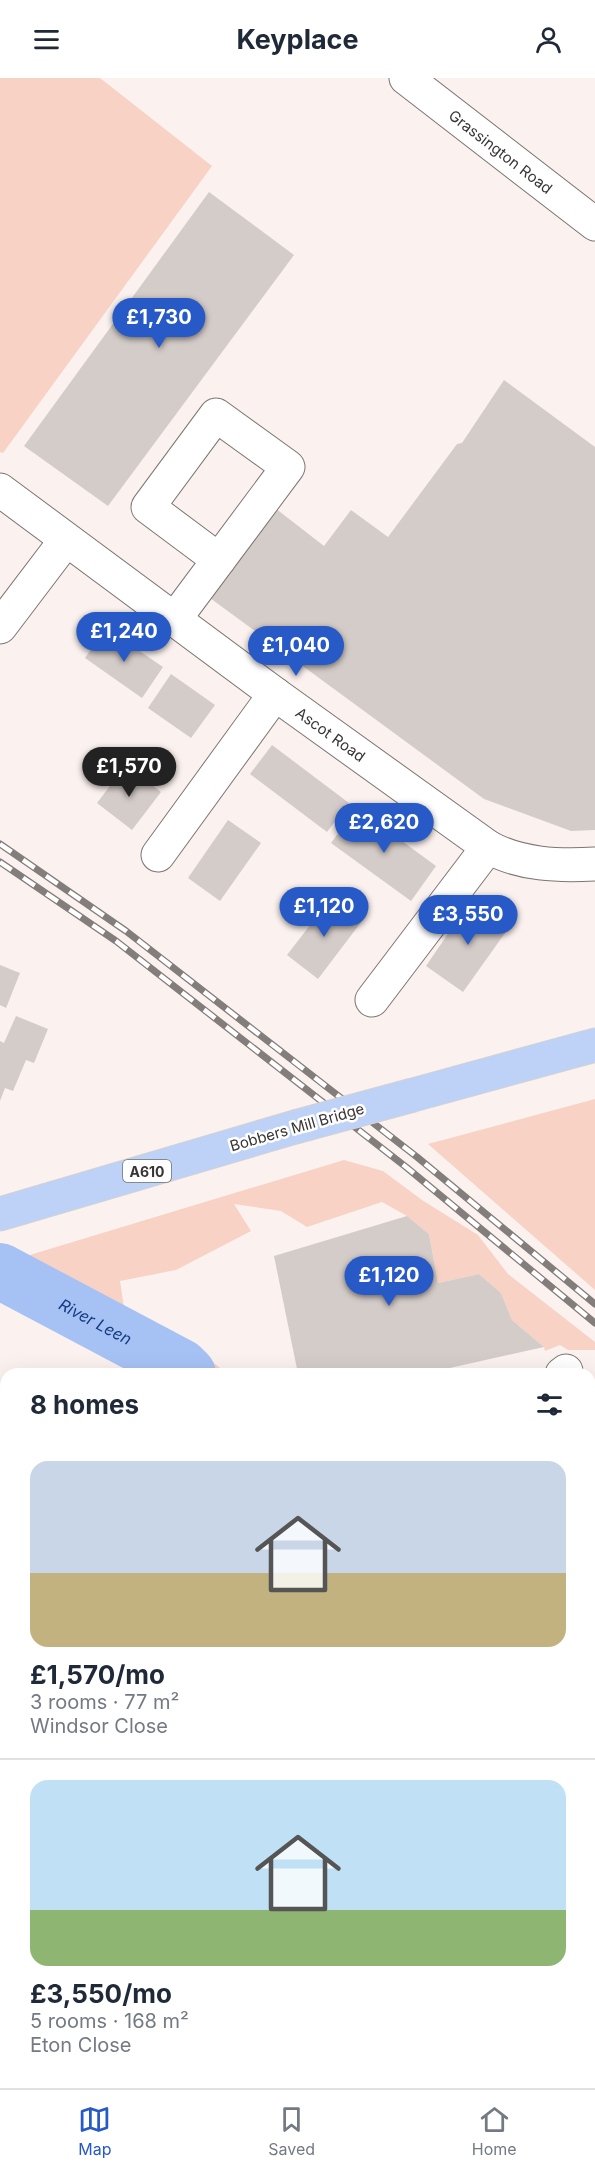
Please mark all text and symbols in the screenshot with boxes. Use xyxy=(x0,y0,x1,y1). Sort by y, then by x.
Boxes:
icon: menu xyxy=(30,23,63,56)
text: Keyplace xyxy=(236,23,359,56)
icon: person xyxy=(532,23,565,56)
street label: Grassington Road xyxy=(445,105,557,197)
pin: £1,730 xyxy=(110,298,208,349)
text: £1,730 xyxy=(126,305,192,329)
pin: £1,240 xyxy=(75,612,173,663)
text: £1,240 xyxy=(90,619,158,643)
pin: £1,040 xyxy=(247,626,345,677)
text: £1,040 xyxy=(262,633,330,657)
street label: Ascot Road xyxy=(292,703,369,765)
pin: £1,570 xyxy=(80,747,178,798)
text: £1,570 xyxy=(96,754,162,778)
pin: £2,620 xyxy=(335,803,433,854)
text: £2,620 xyxy=(349,810,419,834)
pin: £1,120 xyxy=(275,887,373,938)
text: £1,120 xyxy=(294,894,354,918)
pin: £3,550 xyxy=(419,895,517,946)
text: £3,550 xyxy=(433,902,503,926)
street label: Bobbers Mill Bridge xyxy=(228,1099,366,1155)
road number: A610 xyxy=(123,1160,171,1182)
pin: £1,120 xyxy=(340,1256,438,1307)
text: £1,120 xyxy=(359,1263,419,1287)
water label: River Leen xyxy=(56,1294,135,1349)
icon: filters xyxy=(533,1388,566,1421)
text: 8 homes xyxy=(30,1389,139,1420)
icon: home xyxy=(244,1500,352,1608)
text: £1,570/mo xyxy=(30,1659,165,1690)
text: 3 rooms · 77 m² xyxy=(30,1690,179,1714)
text: Windsor Close xyxy=(30,1714,168,1738)
icon: home xyxy=(244,1819,352,1927)
text: £3,550/mo xyxy=(30,1978,172,2009)
text: 5 rooms · 168 m² xyxy=(30,2009,189,2033)
text: Eton Close xyxy=(30,2033,131,2057)
tab: Map xyxy=(78,2103,112,2159)
tab: Saved xyxy=(268,2103,315,2159)
tab: Home xyxy=(472,2103,517,2159)

